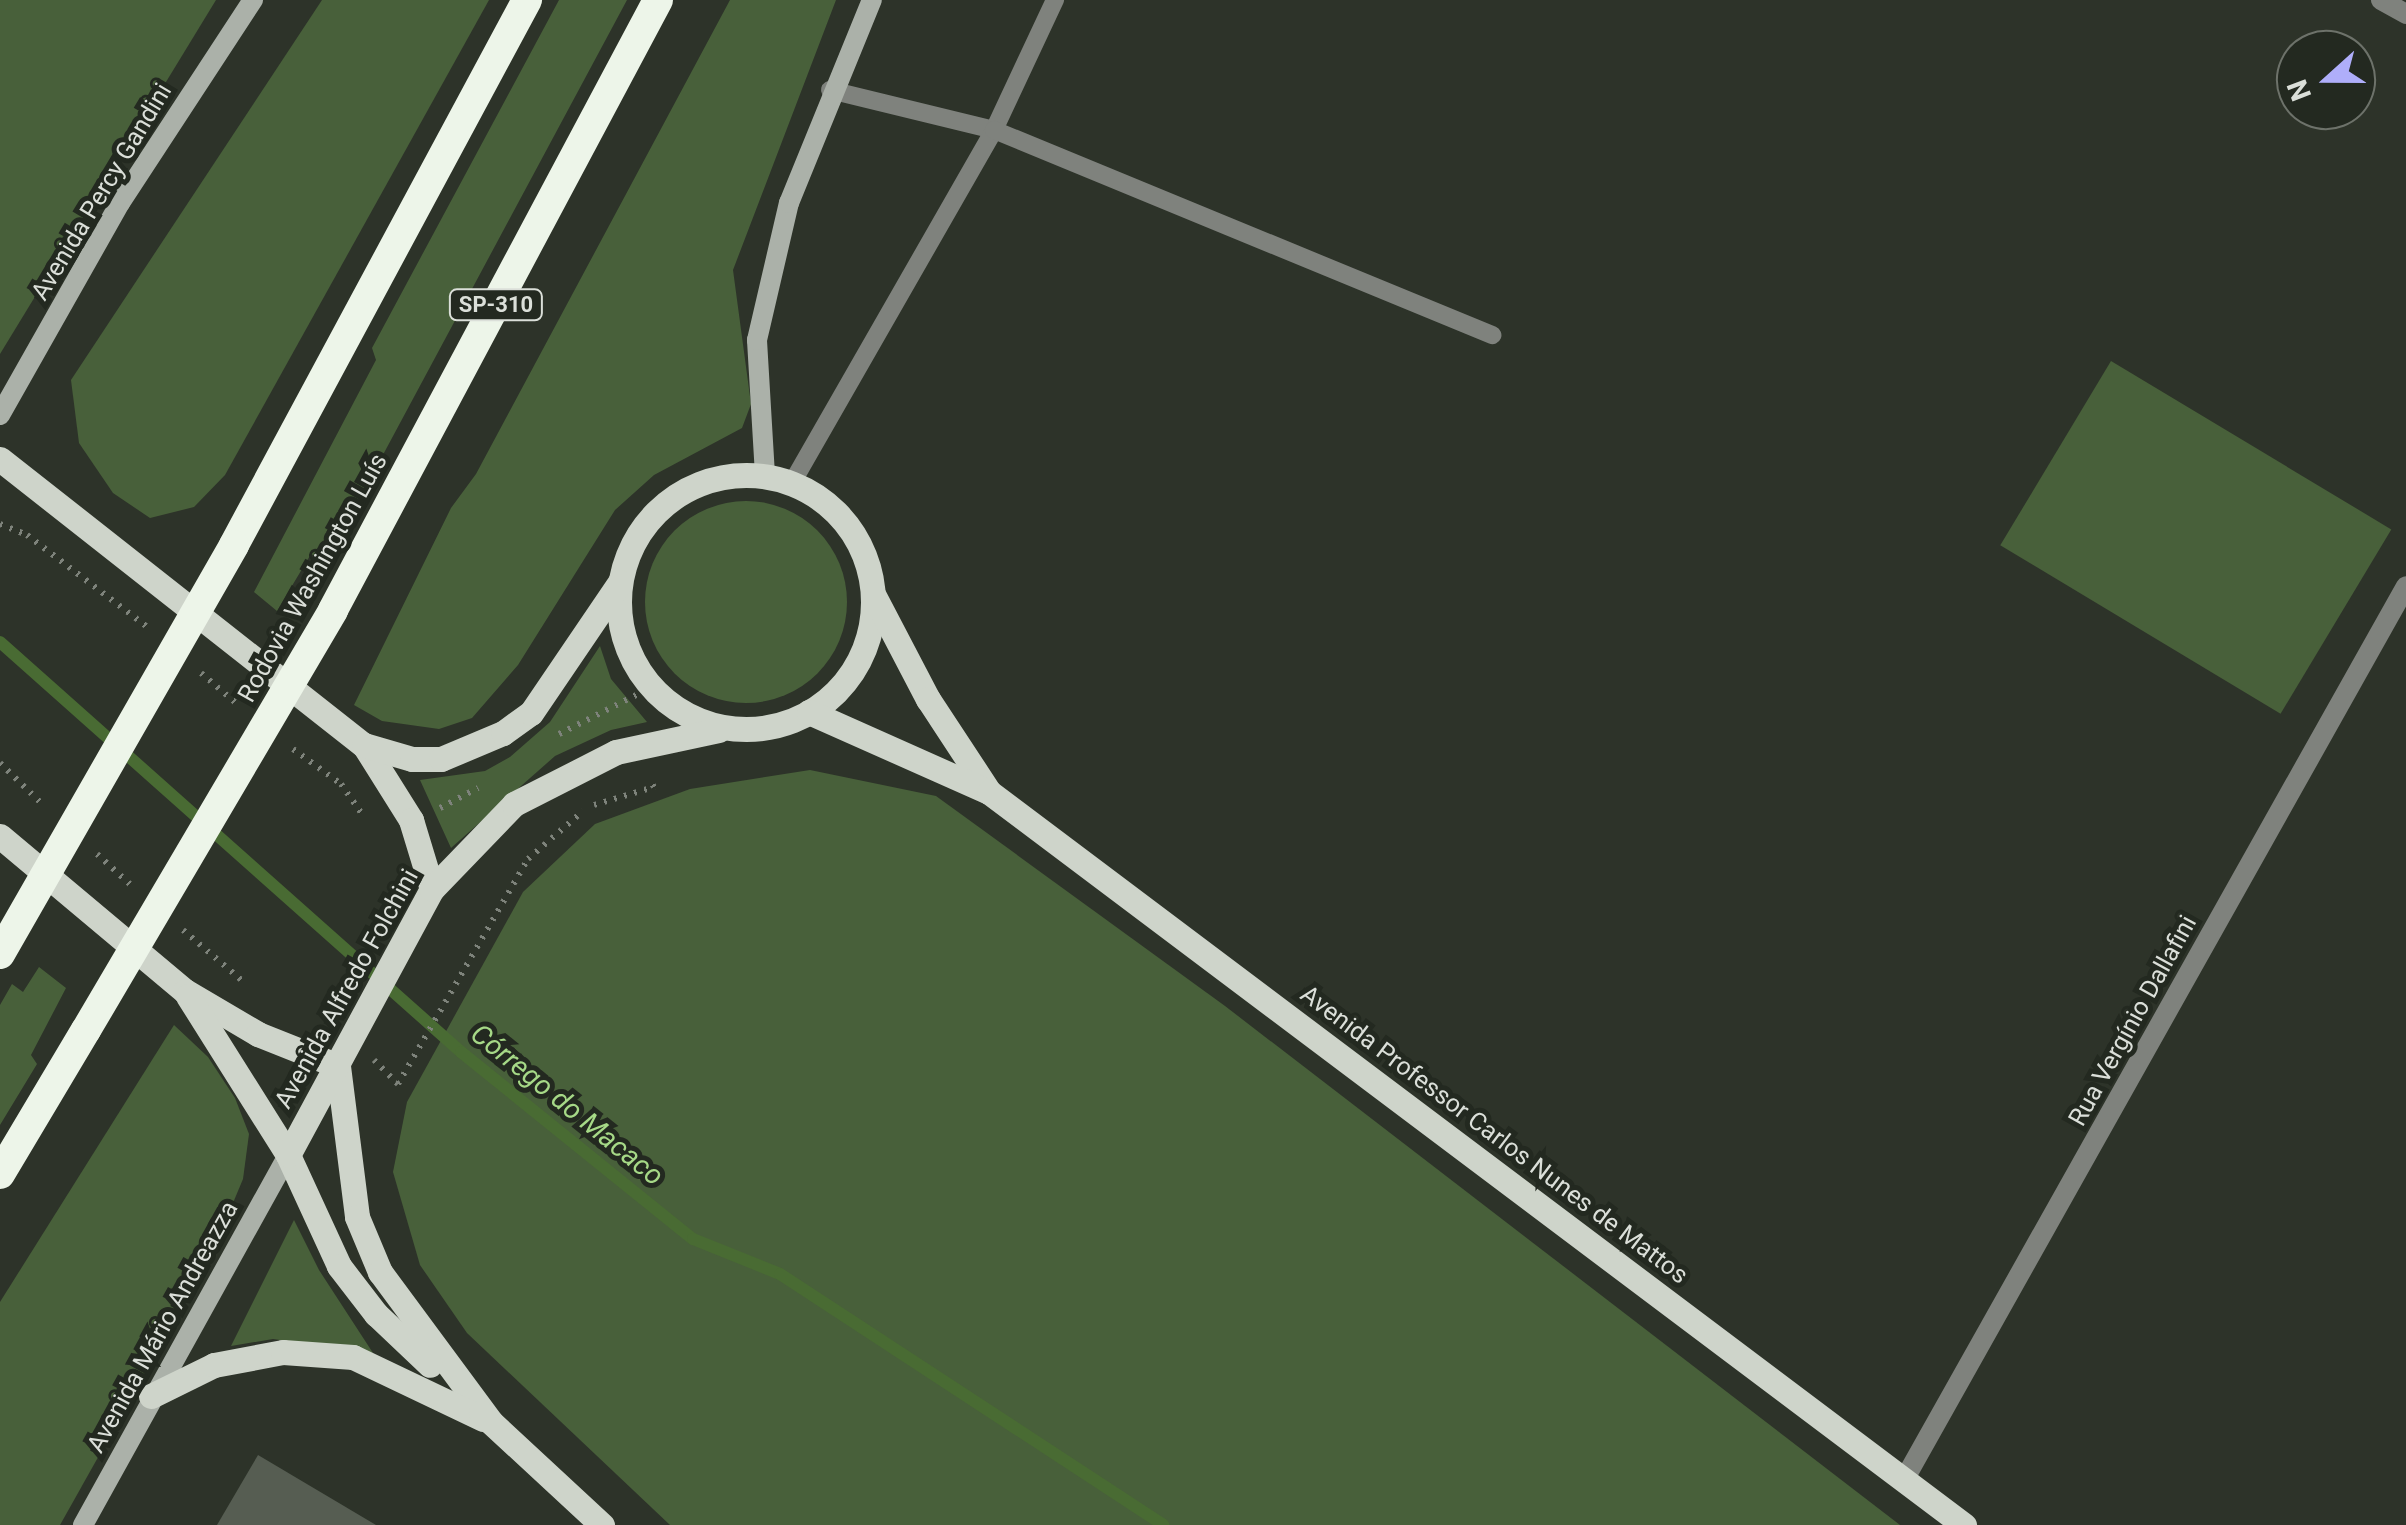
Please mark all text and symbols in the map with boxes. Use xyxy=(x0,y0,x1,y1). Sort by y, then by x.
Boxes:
north arrow xyxy=(2276,30,2376,130)
text: N xyxy=(2280,75,2318,105)
street label: Avenida Percy Gandini xyxy=(25,78,179,306)
road number: SP-310 xyxy=(448,288,544,322)
street label: Rodovia Washington Luís xyxy=(232,448,394,708)
street label: Avenida Alfredo Folchini xyxy=(269,864,425,1114)
street label: Rua Vergínio Dallafini xyxy=(2063,911,2203,1131)
street label: Avenida Professor Carlos Nunes de Mattos xyxy=(1294,979,1694,1291)
water label: Córrego do Macaco xyxy=(464,1017,670,1193)
street label: Avenida Mário Andreazza xyxy=(81,1196,245,1458)

